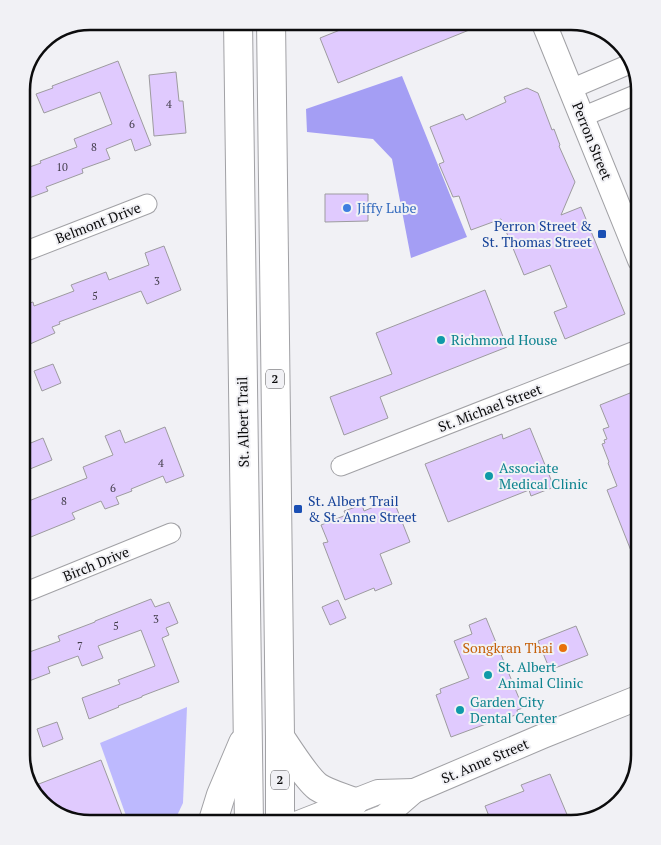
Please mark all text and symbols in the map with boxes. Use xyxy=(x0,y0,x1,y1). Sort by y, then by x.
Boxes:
house number: 4 xyxy=(166,97,172,111)
street label: Perron Street xyxy=(568,99,617,183)
house number: 6 xyxy=(129,117,135,131)
house number: 8 xyxy=(91,140,97,154)
house number: 10 xyxy=(56,160,68,174)
street label: Belmont Drive xyxy=(52,198,143,248)
place label: Jiffy Lube xyxy=(357,198,416,217)
marker: Jiffy Lube xyxy=(341,202,353,214)
place label: Perron Street & St. Thomas Street xyxy=(482,216,593,251)
marker: Perron Street & St. Thomas Street xyxy=(596,228,608,240)
house number: 3 xyxy=(154,274,160,288)
house number: 5 xyxy=(92,289,98,303)
place label: Richmond House xyxy=(451,330,557,349)
marker: Richmond House xyxy=(435,334,447,346)
road number: 2 xyxy=(266,369,284,388)
street label: St. Albert Trail xyxy=(232,376,253,468)
street label: St. Michael Street xyxy=(435,379,545,436)
house number: 4 xyxy=(158,456,164,470)
place label: Associate Medical Clinic xyxy=(499,458,588,493)
marker: Associate Medical Clinic xyxy=(483,470,495,482)
house number: 6 xyxy=(110,481,116,495)
place label: St. Albert Trail & St. Anne Street xyxy=(308,491,418,526)
house number: 8 xyxy=(61,494,67,508)
marker: St. Albert Trail & St. Anne Street xyxy=(292,503,304,515)
street label: Birch Drive xyxy=(60,542,132,585)
house number: 3 xyxy=(153,612,159,626)
house number: 5 xyxy=(113,619,119,633)
place label: Songkran Thai xyxy=(463,638,553,657)
house number: 7 xyxy=(77,639,83,653)
marker: Songkran Thai xyxy=(557,642,569,654)
place label: St. Albert Animal Clinic xyxy=(498,657,583,692)
marker: St. Albert Animal Clinic xyxy=(482,669,494,681)
place label: Garden City Dental Center xyxy=(470,692,557,727)
marker: Garden City Dental Center xyxy=(454,704,466,716)
street label: St. Anne Street xyxy=(438,733,532,787)
road number: 2 xyxy=(271,770,289,790)

